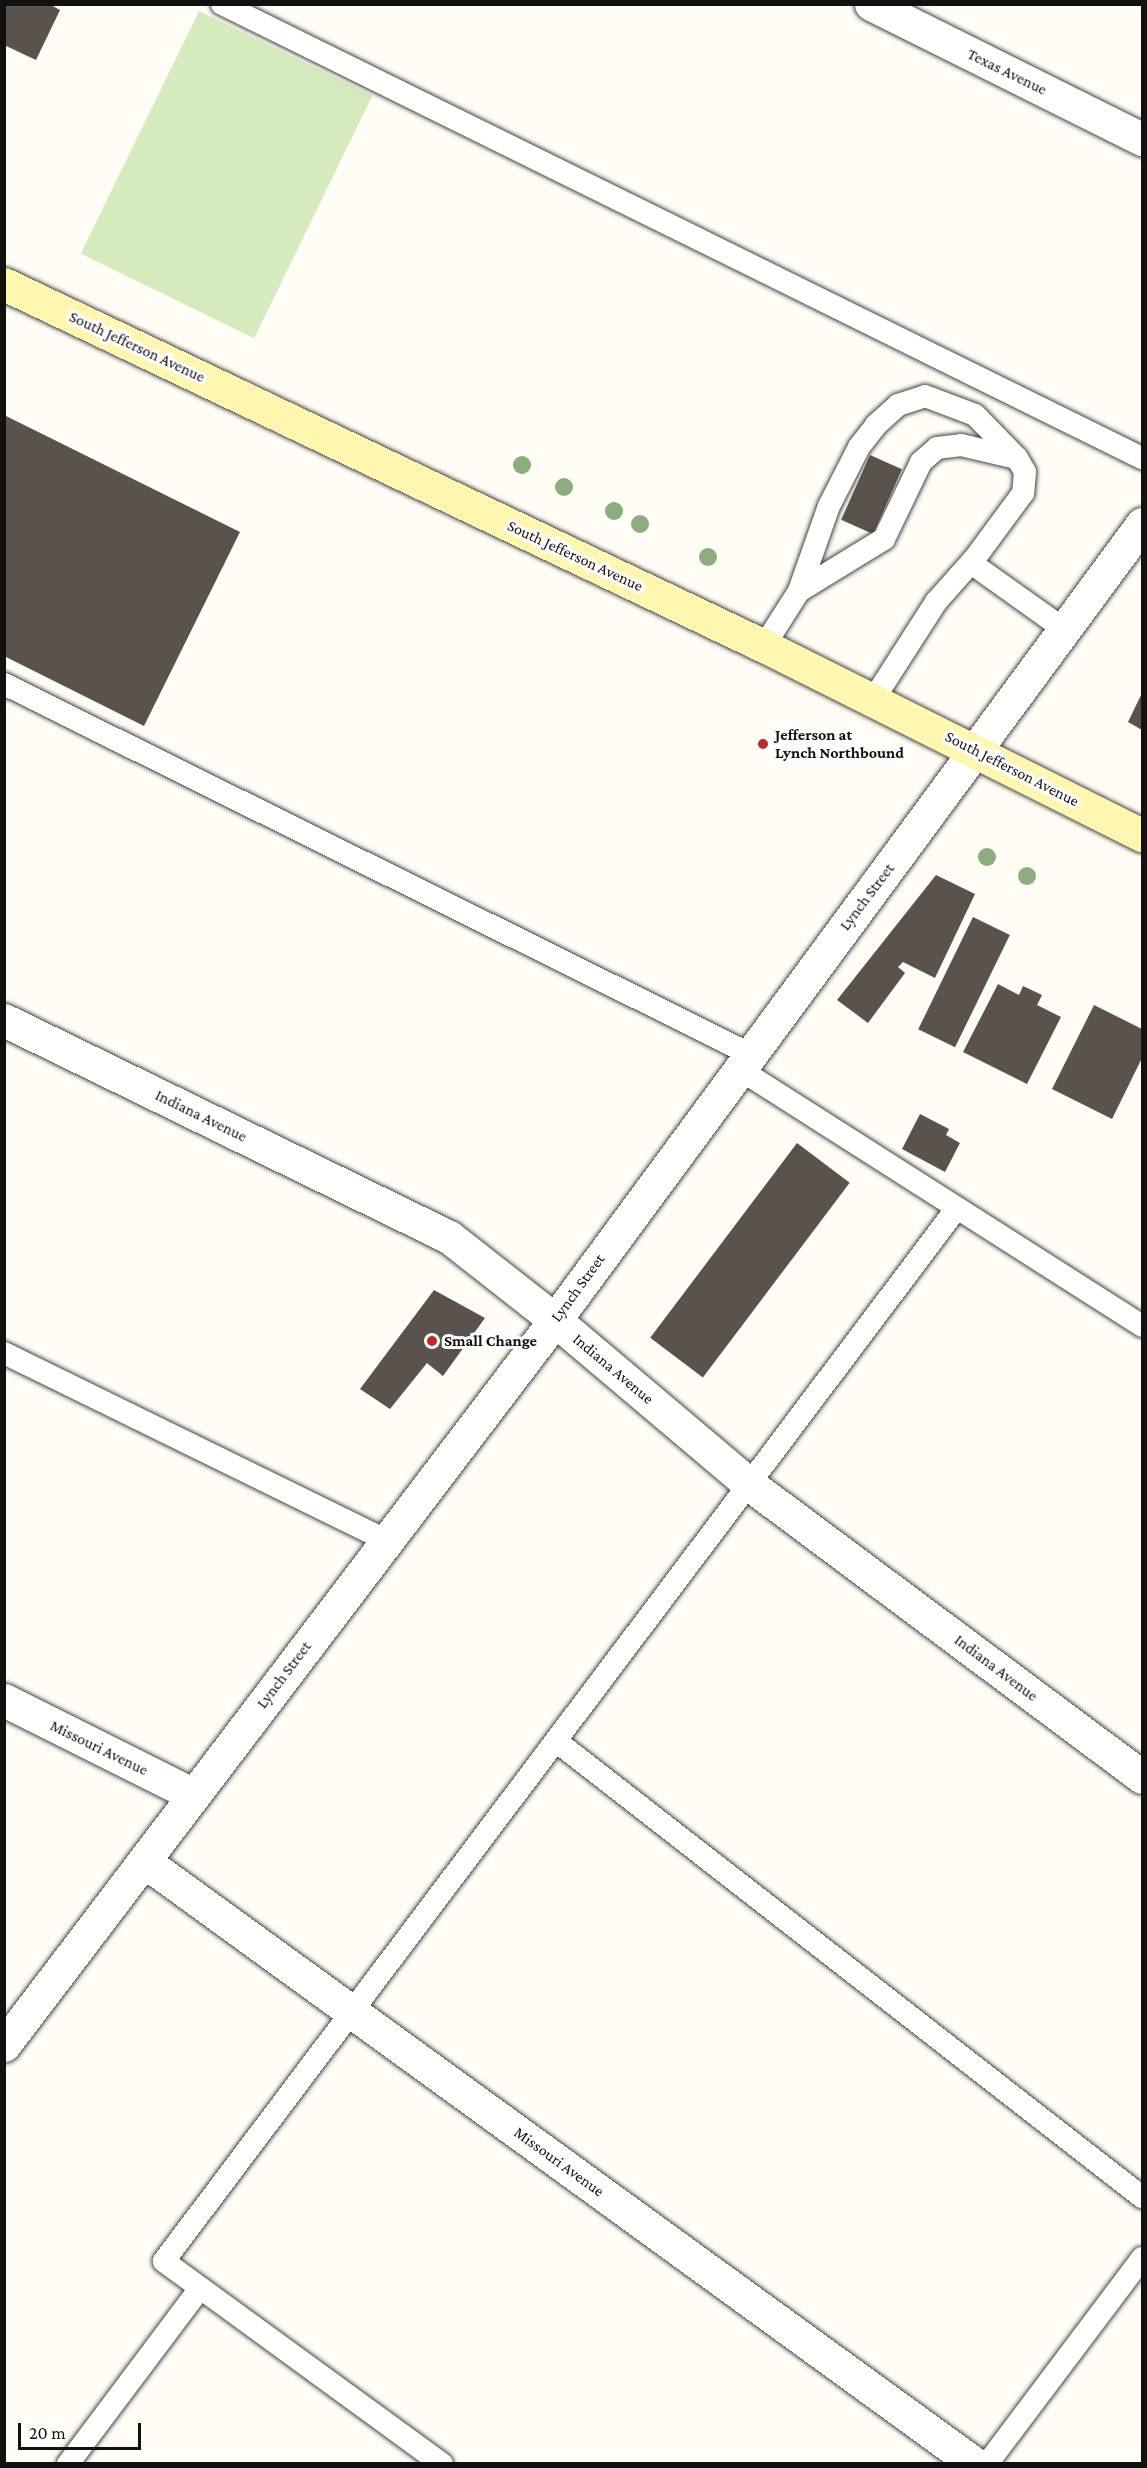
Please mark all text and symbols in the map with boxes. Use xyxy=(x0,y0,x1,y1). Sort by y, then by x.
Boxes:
street label: Texas Avenue xyxy=(964,44,1050,100)
street label: South Jefferson Avenue xyxy=(66,307,208,387)
street label: South Jefferson Avenue xyxy=(504,516,646,596)
place label: Jefferson at Lynch Northbound xyxy=(775,725,904,763)
street label: South Jefferson Avenue xyxy=(942,727,1082,811)
marker: Jefferson at Lynch Northbound xyxy=(756,737,770,751)
street label: Lynch Street xyxy=(835,860,899,934)
street label: Indiana Avenue xyxy=(152,1086,250,1146)
street label: Lynch Street xyxy=(547,1250,609,1326)
street label: Indiana Avenue xyxy=(569,1330,657,1408)
place label: Small Change xyxy=(444,1331,537,1351)
marker: Small Change xyxy=(425,1334,439,1348)
street label: Indiana Avenue xyxy=(950,1630,1042,1706)
street label: Lynch Street xyxy=(252,1638,316,1712)
street label: Missouri Avenue xyxy=(47,1716,151,1780)
street label: Missouri Avenue xyxy=(510,2123,608,2201)
scale bar xyxy=(21,2411,144,2449)
text: 20 m xyxy=(29,2423,66,2443)

